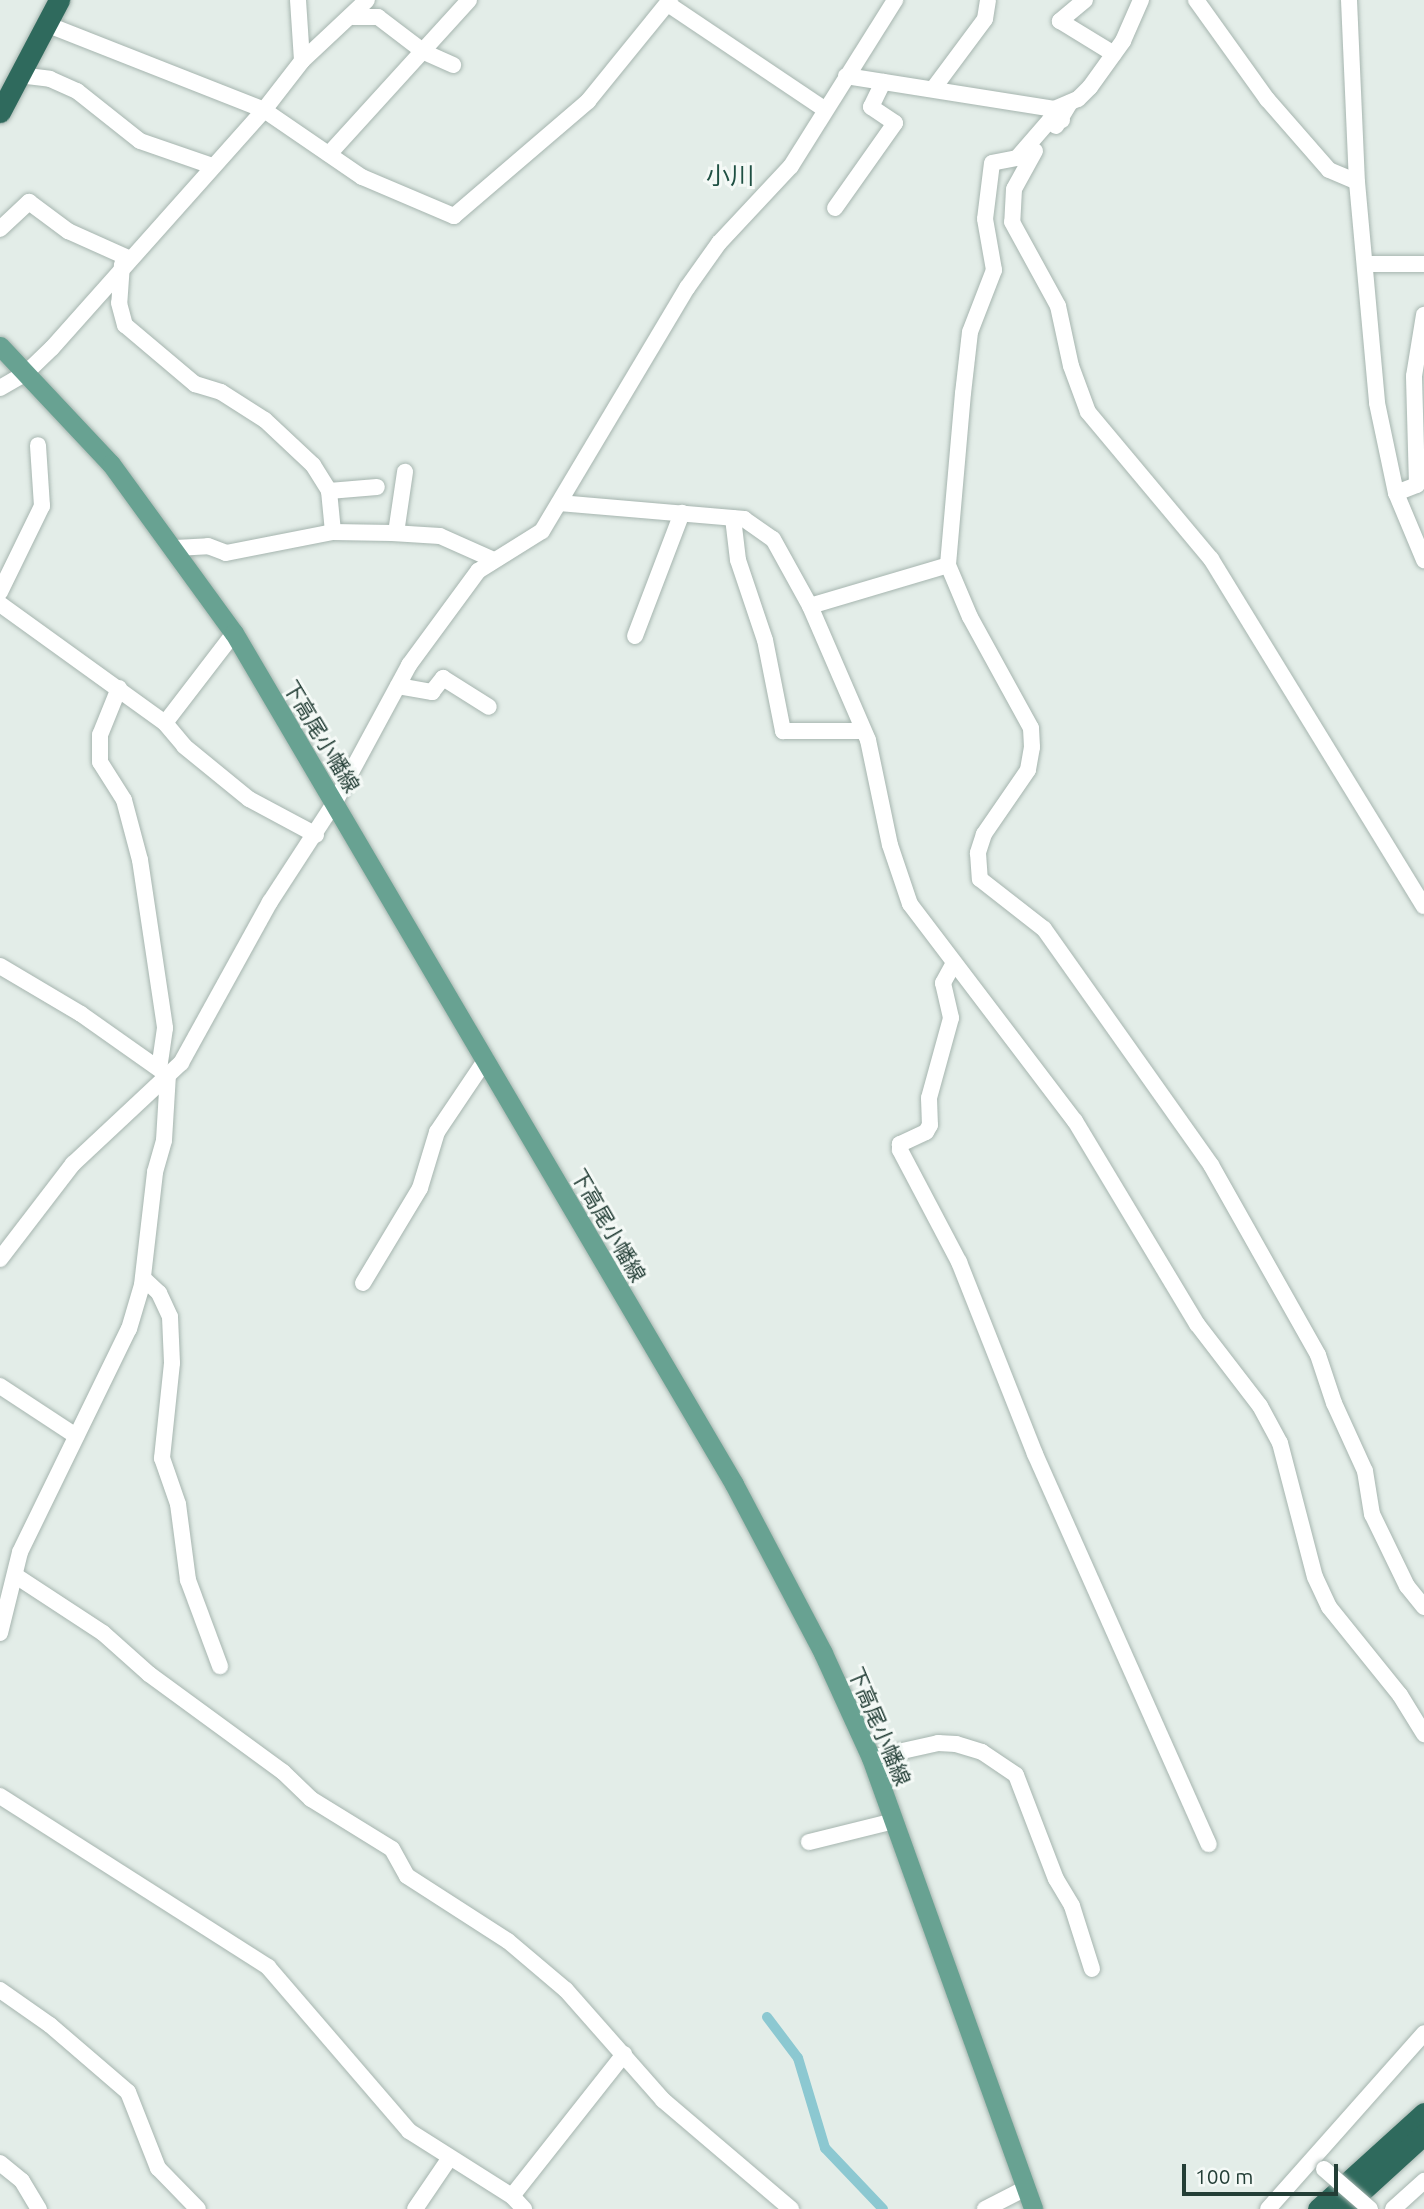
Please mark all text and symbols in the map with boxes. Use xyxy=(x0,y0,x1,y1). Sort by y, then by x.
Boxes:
district label: 小川 xyxy=(706,162,754,190)
street label: 下高尾小幡線 xyxy=(279,676,365,796)
street label: 下高尾小幡線 xyxy=(567,1164,651,1286)
street label: 下高尾小幡線 xyxy=(844,1663,916,1789)
scale bar xyxy=(1186,2150,1342,2194)
text: 100 m xyxy=(1195,2164,1253,2188)

